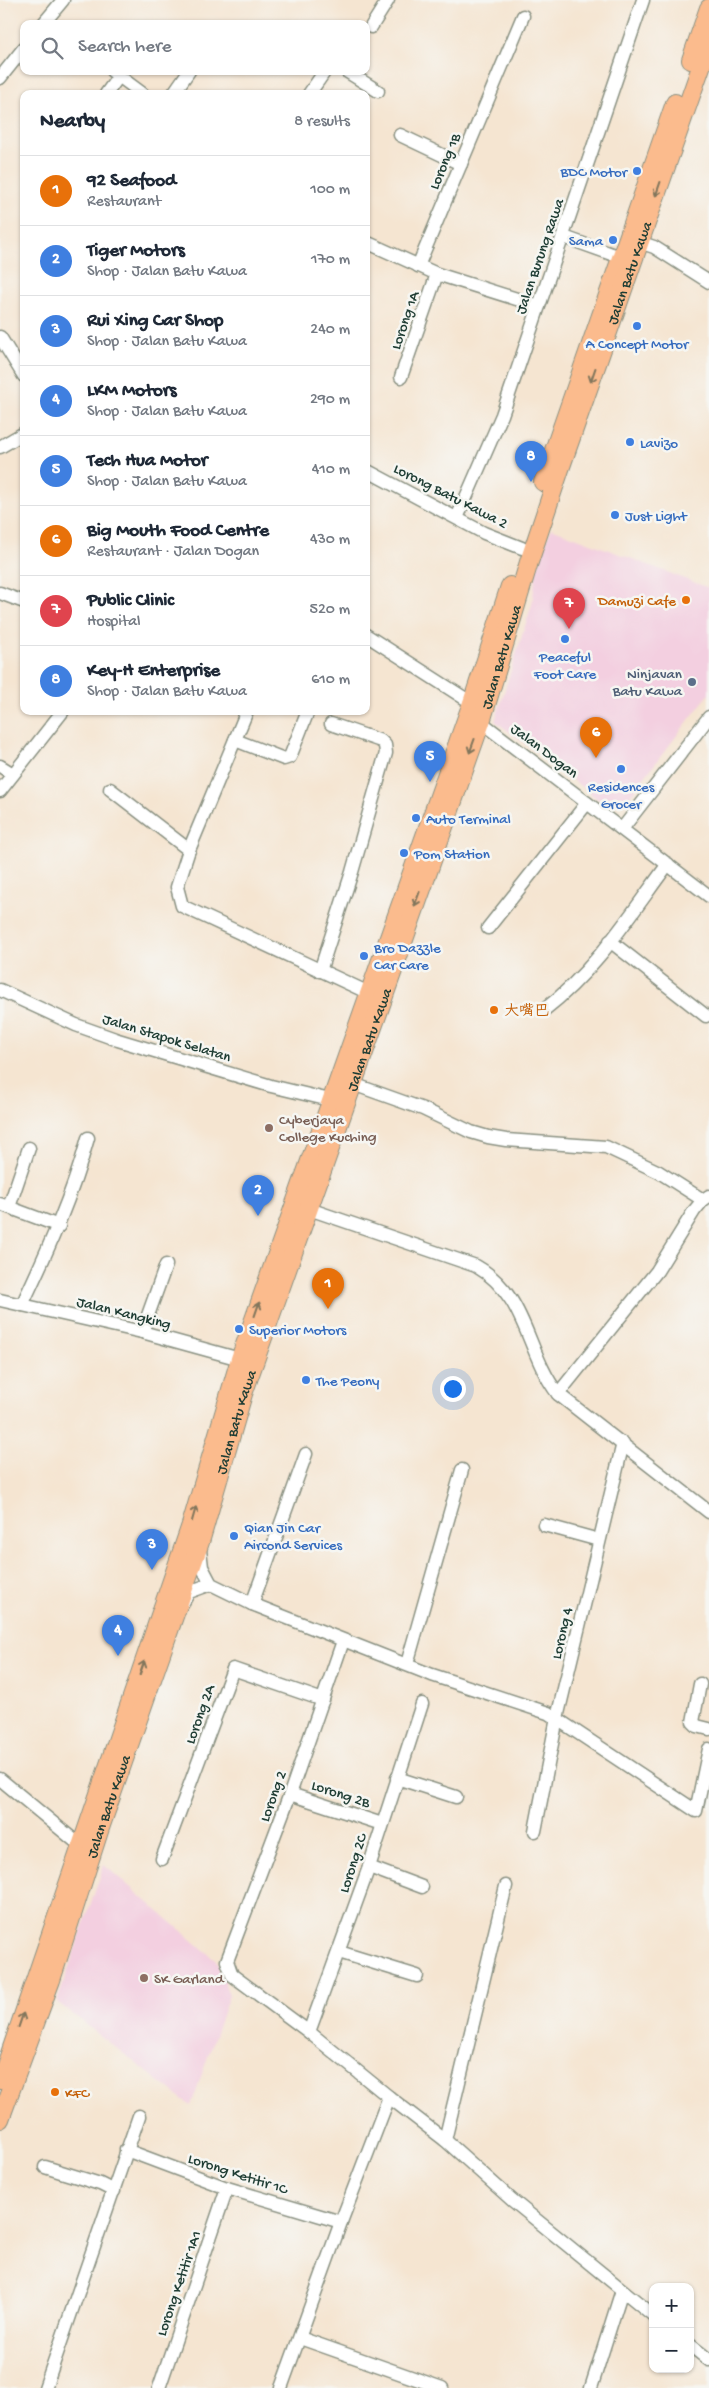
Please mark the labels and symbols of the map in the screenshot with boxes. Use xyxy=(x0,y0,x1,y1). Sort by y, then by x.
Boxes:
street label: Lorong 1B xyxy=(426,131,466,193)
place label: BDC Motor xyxy=(559,164,629,182)
marker: BDC Motor xyxy=(631,165,643,177)
one-way arrow xyxy=(653,181,662,196)
street label: Jalan Burung Rawa xyxy=(513,196,569,317)
street label: Jalan Batu Kawa xyxy=(604,219,657,327)
place label: Sama xyxy=(569,233,604,251)
marker: Sama xyxy=(607,234,619,246)
street label: Lorong 1A xyxy=(388,288,425,352)
marker: A Concept Motor xyxy=(631,320,643,332)
place label: A Concept Motor xyxy=(586,336,690,354)
one-way arrow xyxy=(588,367,597,383)
place label: Lavizo xyxy=(640,435,678,453)
marker: Lavizo xyxy=(624,436,636,448)
pin: 8 xyxy=(515,441,547,482)
street label: Lorong Batu Kawa 2 xyxy=(390,460,510,533)
place label: Just Light xyxy=(625,508,689,526)
marker: Just Light xyxy=(609,509,621,521)
pin: 7 xyxy=(553,588,585,629)
place label: Damuzi Cafe xyxy=(597,593,676,611)
marker: Damuzi Cafe xyxy=(680,594,692,606)
street label: Jalan Batu Kawa xyxy=(478,602,527,711)
marker: Peaceful Foot Care xyxy=(559,633,571,645)
place label: Peaceful Foot Care xyxy=(533,649,596,684)
place label: Ninjavan Batu Kawa xyxy=(612,666,683,701)
marker: Ninjavan Batu Kawa xyxy=(686,676,698,688)
pin: 6 xyxy=(580,717,612,758)
street label: Jalan Dogan xyxy=(506,720,581,783)
one-way arrow xyxy=(467,738,476,753)
pin: 5 xyxy=(414,741,446,782)
marker: Residences Grocer xyxy=(615,763,627,775)
place label: Residences Grocer xyxy=(588,779,655,814)
place label: Auto Terminal xyxy=(426,811,511,829)
marker: Auto Terminal xyxy=(410,812,422,824)
place label: Pom Station xyxy=(413,846,490,864)
marker: Pom Station xyxy=(398,847,410,859)
one-way arrow xyxy=(412,891,421,906)
place label: Bro Dazzle Car Care xyxy=(373,940,441,975)
marker: Bro Dazzle Car Care xyxy=(358,950,370,962)
street label: Jalan Batu Kawa xyxy=(344,986,397,1094)
place label: 大嘴巴 xyxy=(504,1002,549,1021)
marker: 大嘴巴 xyxy=(488,1004,500,1016)
street label: Jalan Stapok Selatan xyxy=(100,1011,233,1067)
place label: Cyberjaya College Kuching xyxy=(279,1112,376,1147)
marker: Cyberjaya College Kuching xyxy=(263,1122,275,1134)
pin: 2 xyxy=(242,1175,274,1216)
pin: 1 xyxy=(312,1268,344,1309)
street label: Jalan Kangking xyxy=(75,1294,172,1334)
one-way arrow xyxy=(253,1301,262,1317)
place label: Superior Motors xyxy=(249,1322,347,1340)
marker: Superior Motors xyxy=(233,1323,245,1335)
street label: Jalan Batu Kawa xyxy=(213,1367,262,1477)
place label: The Peony xyxy=(315,1373,380,1391)
marker: The Peony xyxy=(300,1374,312,1386)
your location xyxy=(440,1376,466,1402)
one-way arrow xyxy=(190,1506,199,1522)
place label: Qian Jin Car Aircond Services xyxy=(244,1520,342,1555)
pin: 3 xyxy=(136,1529,168,1570)
marker: Qian Jin Car Aircond Services xyxy=(228,1530,240,1542)
street label: Lorong 4 xyxy=(548,1606,578,1661)
pin: 4 xyxy=(102,1615,134,1656)
one-way arrow xyxy=(138,1660,148,1676)
street label: Lorong 2A xyxy=(182,1681,220,1747)
street label: Jalan Batu Kawa xyxy=(84,1752,136,1861)
street label: Lorong 2 xyxy=(256,1769,291,1825)
street label: Lorong 2B xyxy=(309,1777,372,1813)
street label: Lorong 2C xyxy=(336,1831,372,1895)
place label: SK Garland xyxy=(154,1971,225,1989)
marker: SK Garland xyxy=(138,1972,150,1984)
one-way arrow xyxy=(17,2013,26,2029)
place label: KFC xyxy=(65,2085,90,2103)
marker: KFC xyxy=(49,2086,61,2098)
street label: Lorong Ketitir 1C xyxy=(185,2150,290,2200)
street label: Lorong Ketitir 1A1 xyxy=(153,2229,206,2339)

